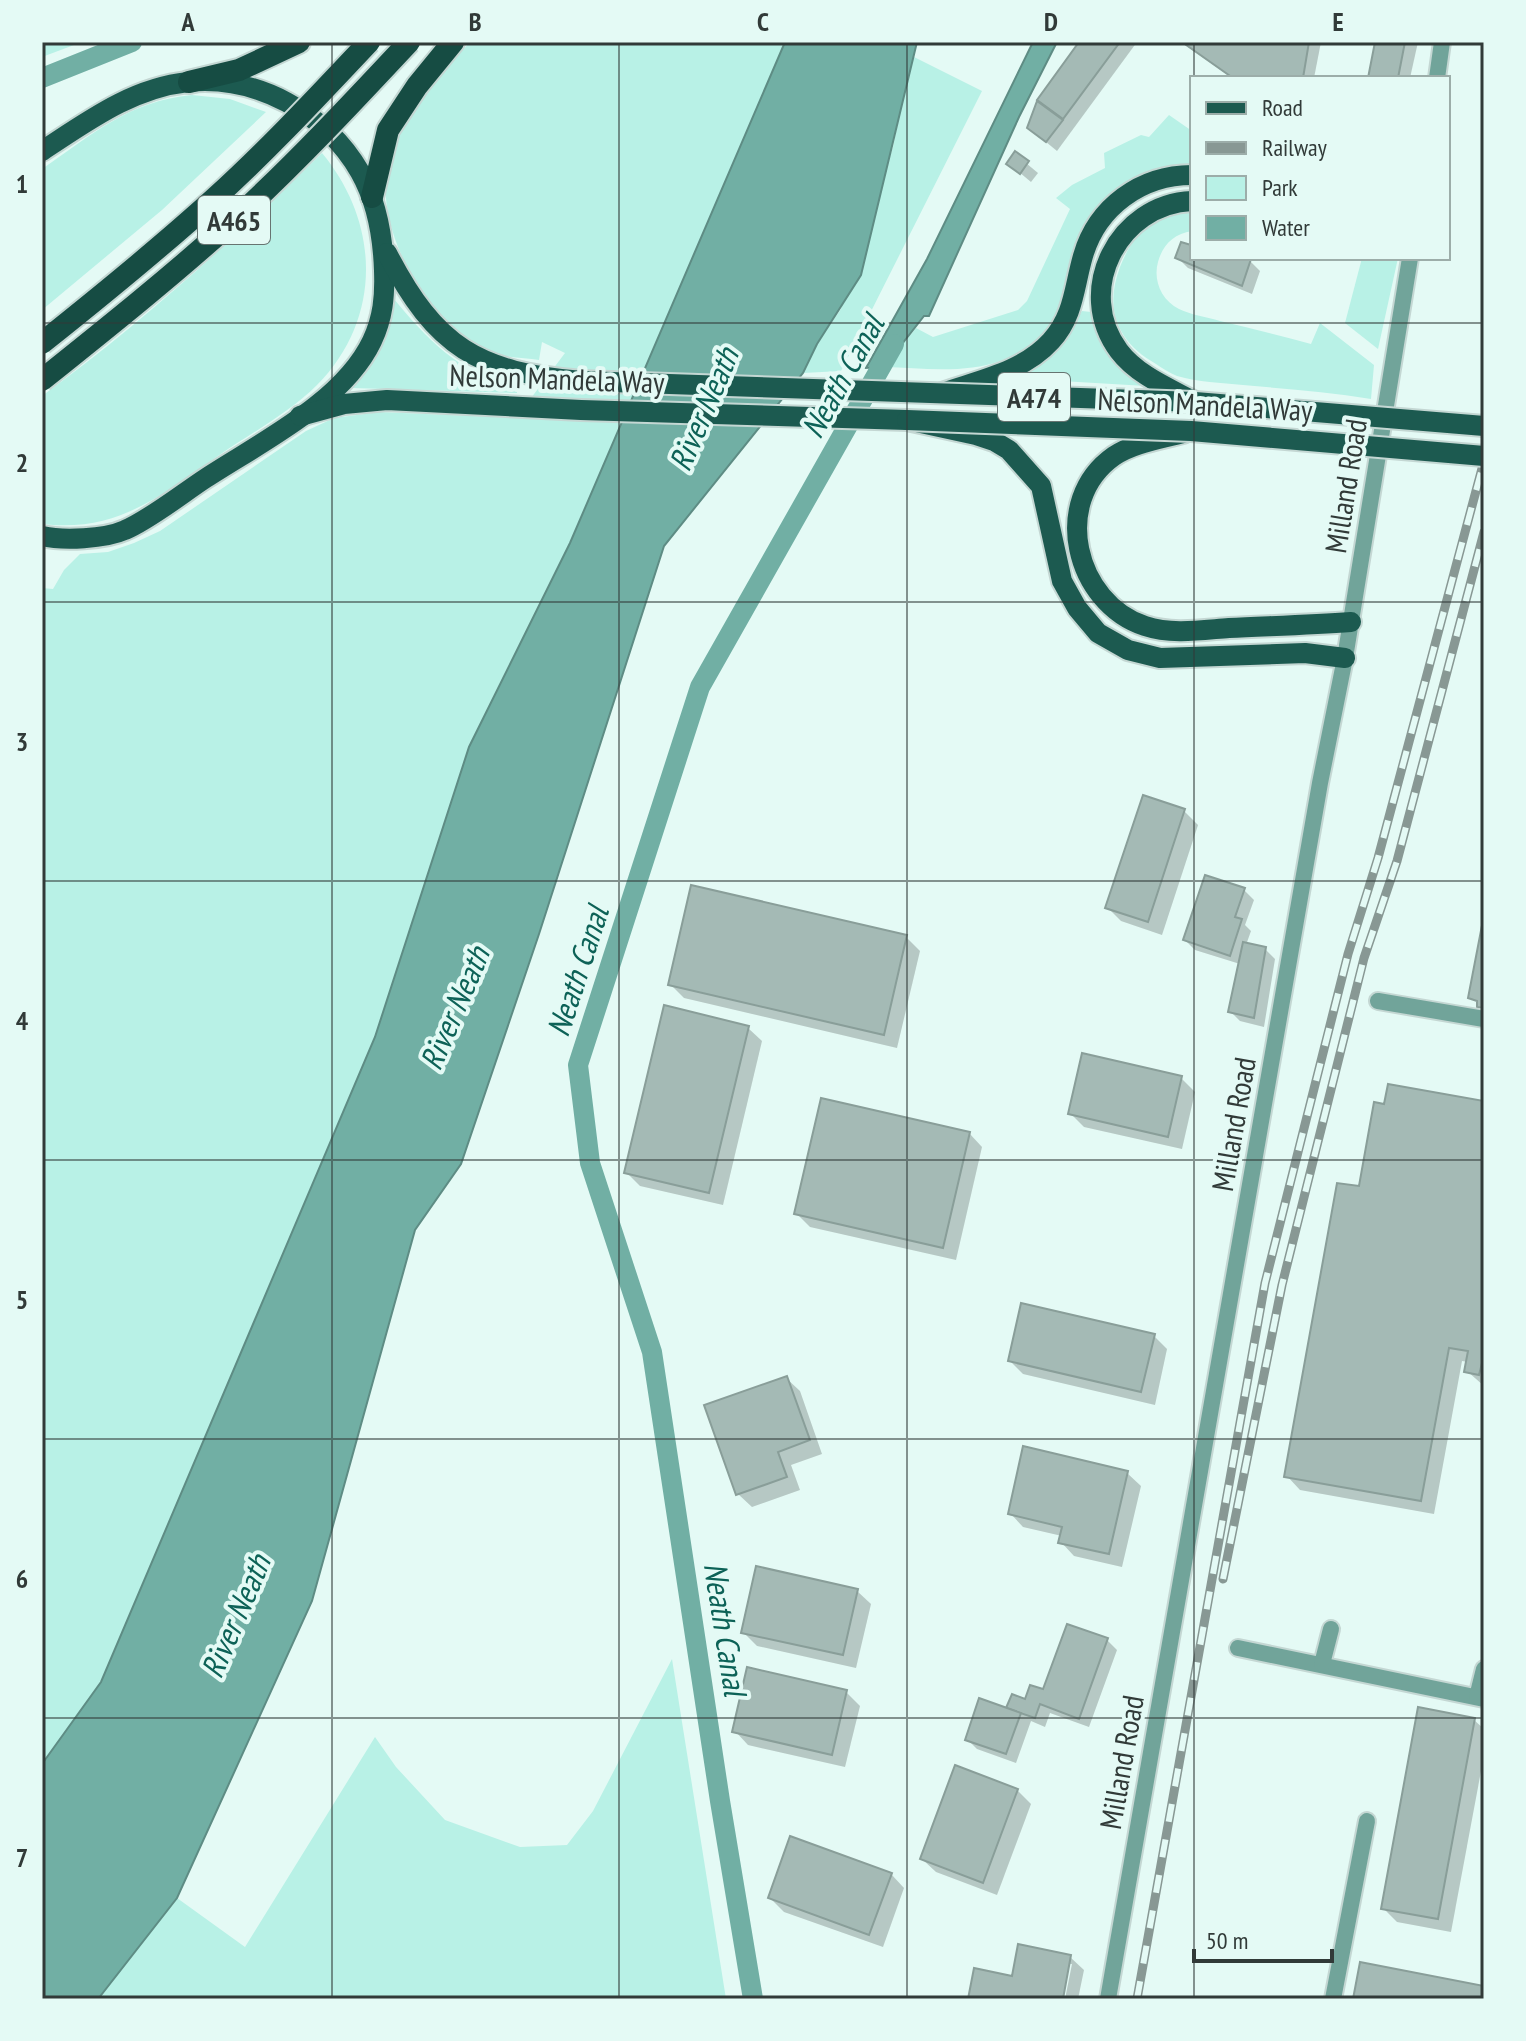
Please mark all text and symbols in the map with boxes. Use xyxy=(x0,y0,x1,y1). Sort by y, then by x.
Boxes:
text: A xyxy=(180,5,195,38)
text: B xyxy=(469,5,482,38)
text: C xyxy=(757,5,769,38)
text: D xyxy=(1044,5,1058,38)
text: E xyxy=(1332,5,1344,38)
legend xyxy=(1190,76,1450,260)
text: Road xyxy=(1262,92,1303,123)
text: Railway xyxy=(1262,132,1327,163)
text: 1 xyxy=(16,167,28,200)
text: Park xyxy=(1262,172,1298,203)
road number: A465 xyxy=(198,196,270,244)
text: Water xyxy=(1262,212,1310,243)
water label: Neath Canal xyxy=(791,305,894,445)
water label: River Neath xyxy=(658,339,748,477)
street label: Nelson Mandela Way xyxy=(449,355,666,401)
road number: A474 xyxy=(998,373,1070,421)
street label: Nelson Mandela Way xyxy=(1097,379,1314,429)
street label: Milland Road xyxy=(1315,416,1375,556)
text: 2 xyxy=(16,446,28,479)
text: 3 xyxy=(16,725,28,758)
water label: Neath Canal xyxy=(536,898,618,1041)
water label: River Neath xyxy=(409,938,499,1076)
text: 4 xyxy=(16,1004,29,1037)
street label: Milland Road xyxy=(1202,1054,1264,1194)
text: 5 xyxy=(16,1283,28,1316)
water label: River Neath xyxy=(190,1546,280,1684)
water label: Neath Canal xyxy=(695,1559,758,1701)
text: 6 xyxy=(16,1562,28,1595)
street label: Milland Road xyxy=(1090,1692,1152,1832)
text: 7 xyxy=(16,1841,28,1874)
scale bar xyxy=(1194,1913,1332,1963)
text: 50 m xyxy=(1206,1925,1248,1956)

